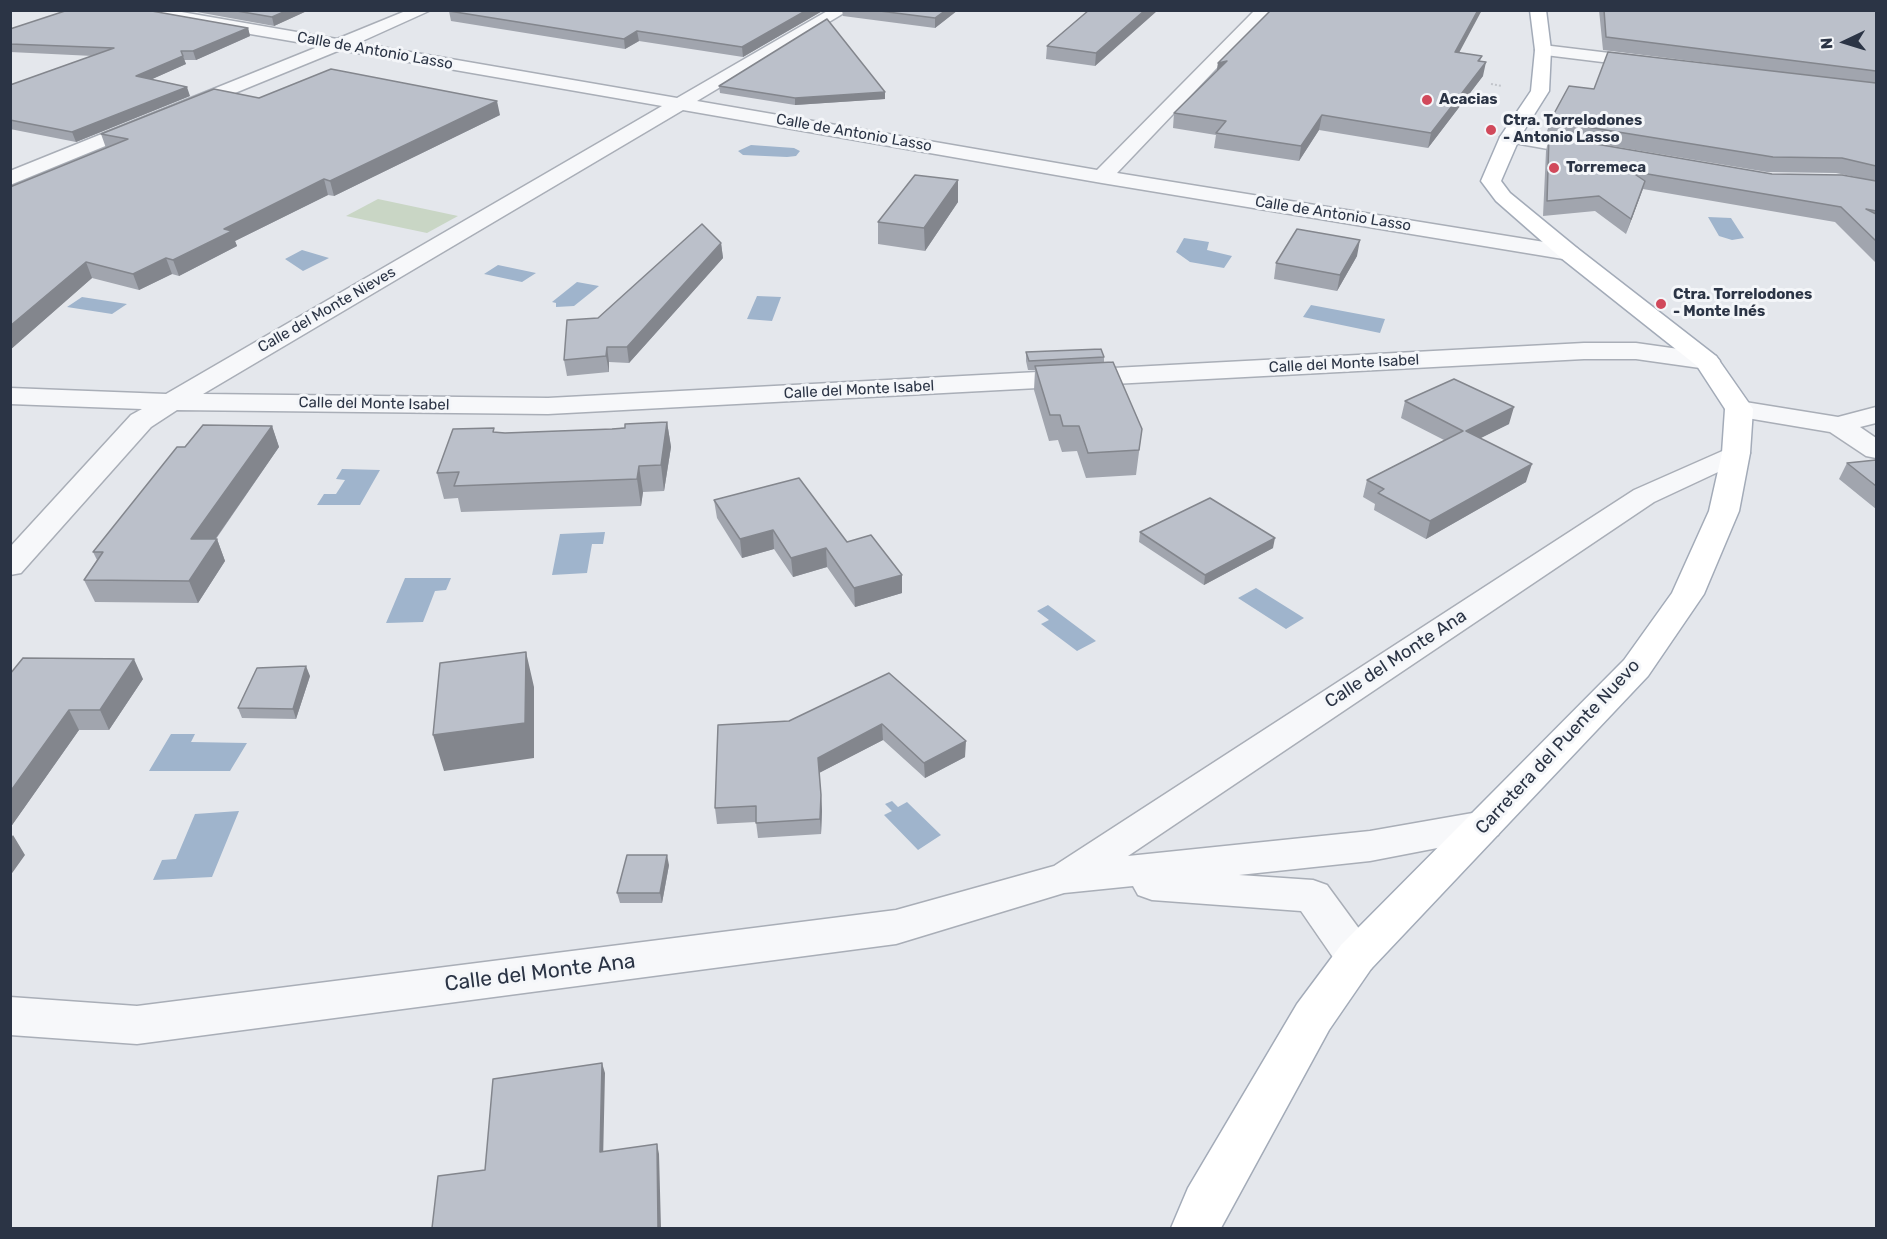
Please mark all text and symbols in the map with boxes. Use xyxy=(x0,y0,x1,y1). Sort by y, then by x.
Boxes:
north arrow xyxy=(1815,12,1875,72)
street label: Calle de Antonio Lasso xyxy=(296,28,454,74)
text: N xyxy=(1817,37,1836,50)
place label: Acacias xyxy=(1439,91,1498,109)
marker: Acacias xyxy=(1420,93,1434,107)
street label: Calle de Antonio Lasso xyxy=(775,110,933,156)
place label: Ctra. Torrelodones - Antonio Lasso xyxy=(1503,112,1642,147)
marker: Ctra. Torrelodones - Antonio Lasso xyxy=(1484,123,1498,137)
place label: Torremeca xyxy=(1566,159,1646,177)
marker: Torremeca xyxy=(1547,161,1561,175)
street label: Calle de Antonio Lasso xyxy=(1254,193,1412,235)
street label: Calle del Monte Nieves xyxy=(255,263,399,357)
place label: Ctra. Torrelodones - Monte Inés xyxy=(1673,286,1812,321)
marker: Ctra. Torrelodones - Monte Inés xyxy=(1654,297,1668,311)
street label: Calle del Monte Isabel xyxy=(1268,351,1420,377)
street label: Calle del Monte Isabel xyxy=(783,377,935,403)
street label: Calle del Monte Isabel xyxy=(298,394,450,414)
street label: Calle del Monte Ana xyxy=(1321,605,1471,713)
street label: Carretera del Puente Nuevo xyxy=(1471,655,1645,839)
street label: Calle del Monte Ana xyxy=(443,949,637,997)

